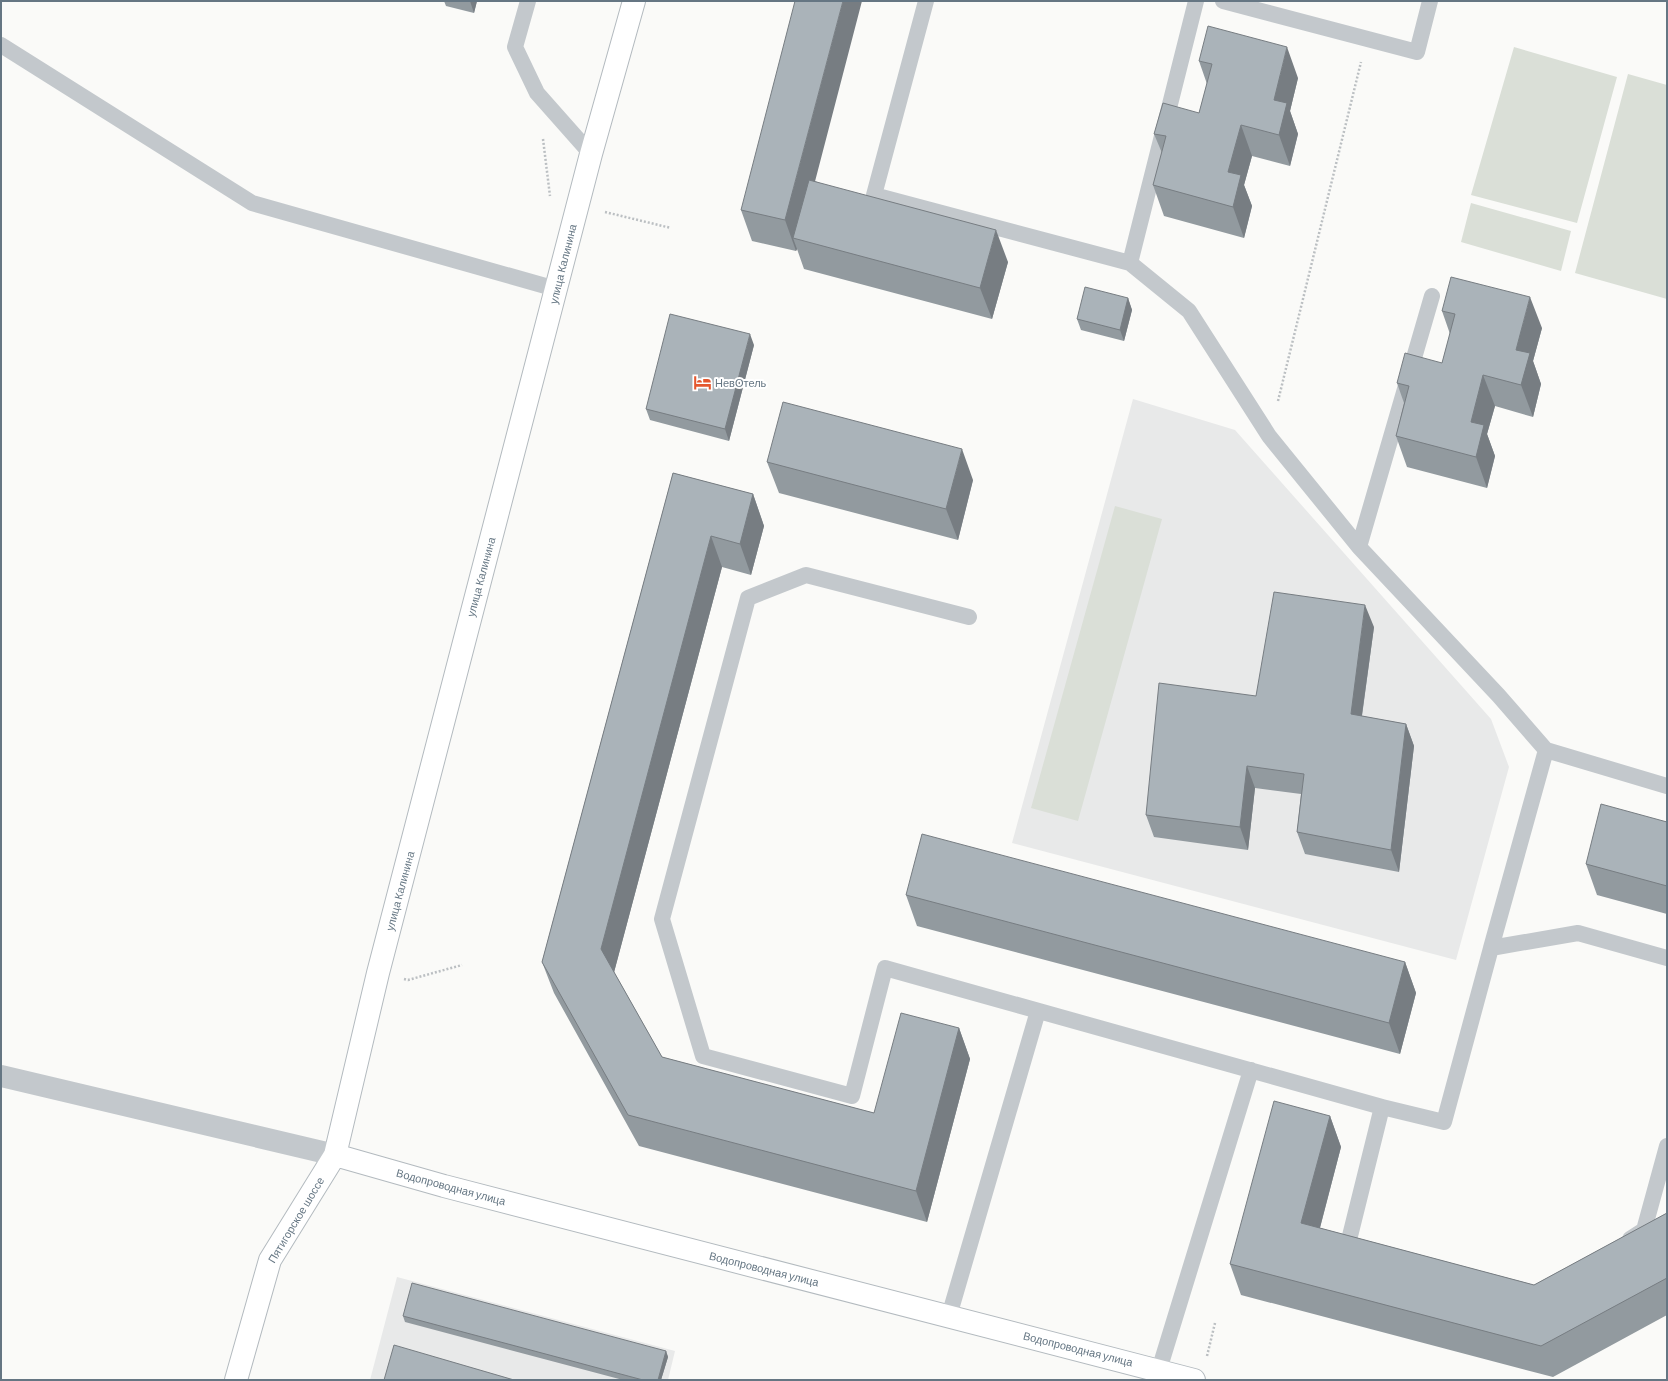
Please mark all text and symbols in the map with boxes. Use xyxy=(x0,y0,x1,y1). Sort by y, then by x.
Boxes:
street label: улица Калинина xyxy=(546,222,579,305)
hotel icon: НевОтель xyxy=(692,373,712,393)
place label: НевОтель xyxy=(715,376,767,389)
street label: улица Калинина xyxy=(464,535,498,618)
street label: улица Калинина xyxy=(383,849,417,932)
street label: Водопроводная улица xyxy=(395,1166,508,1208)
street label: Пятигорское шоссе xyxy=(265,1174,326,1265)
street label: Водопроводная улица xyxy=(708,1249,821,1289)
street label: Водопроводная улица xyxy=(1022,1329,1135,1369)

